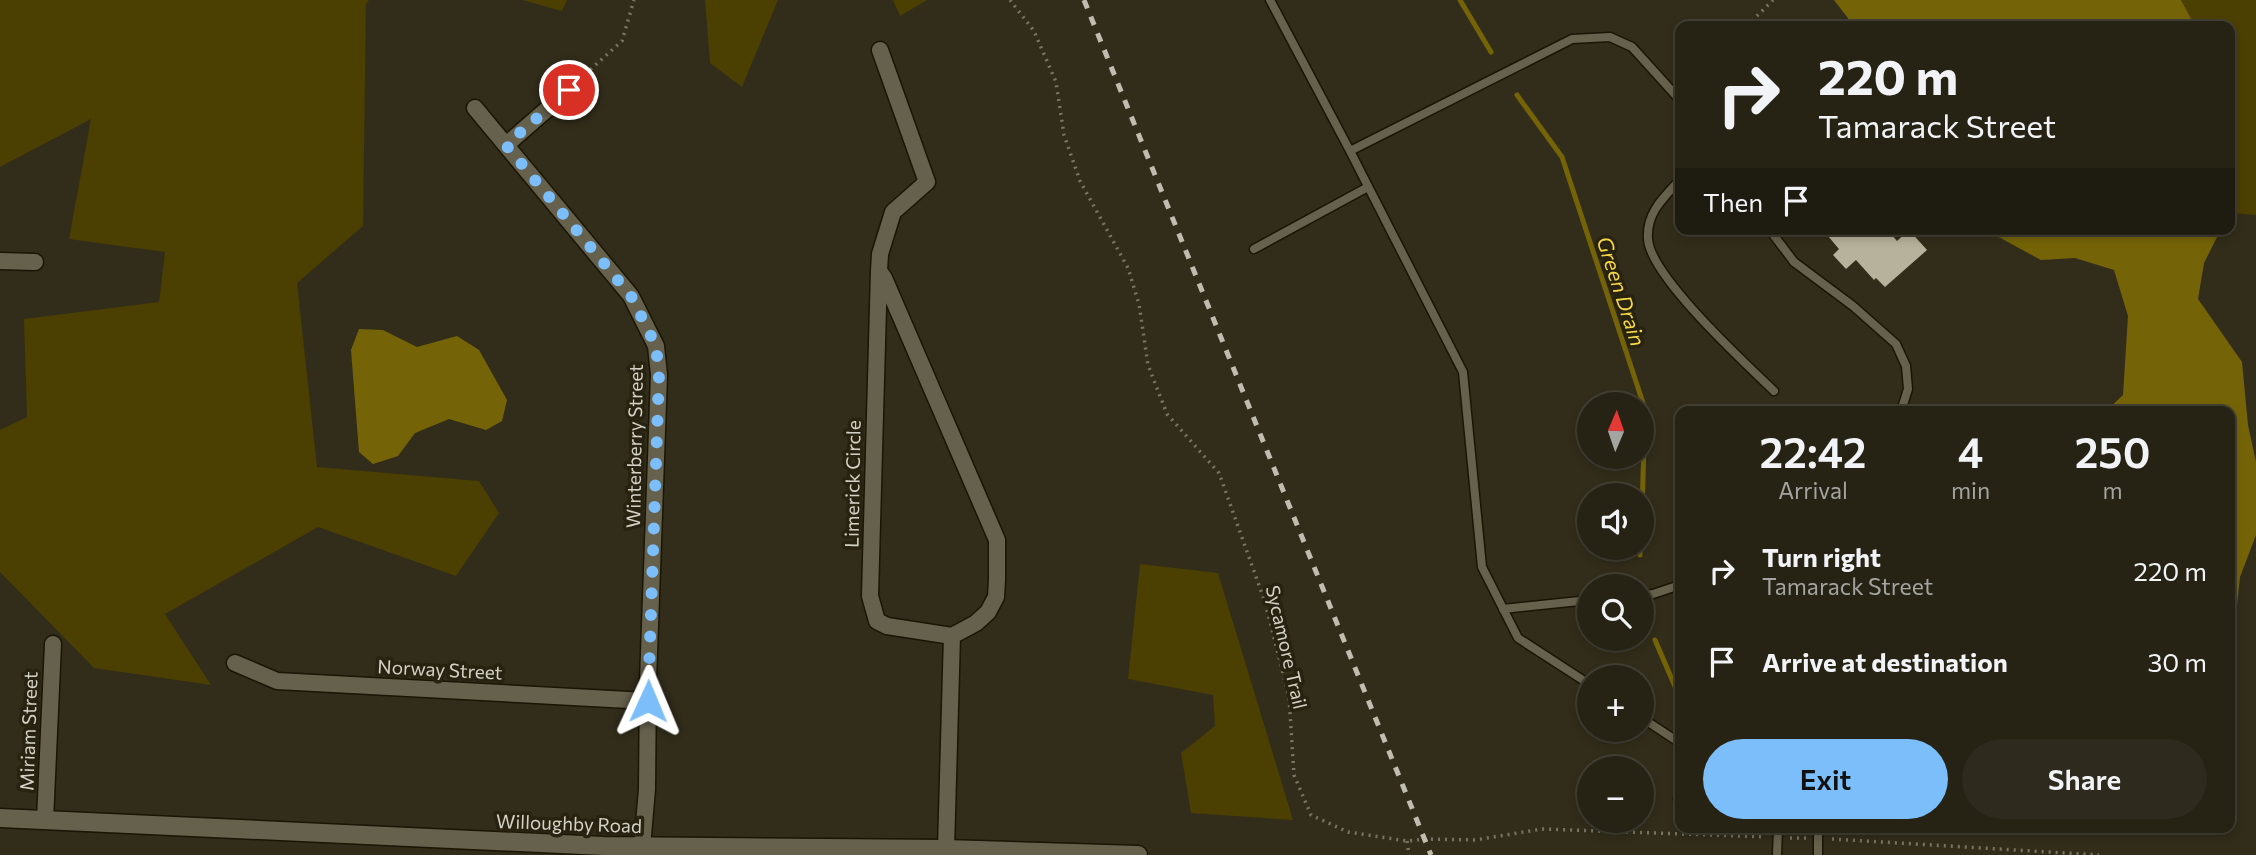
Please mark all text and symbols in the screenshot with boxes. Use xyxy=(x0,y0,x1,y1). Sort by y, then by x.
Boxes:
text: 220 m xyxy=(1818,45,1958,105)
icon: right xyxy=(1703,49,1794,140)
pin xyxy=(539,60,599,120)
icon: arrive xyxy=(550,71,588,109)
text: Tamarack Street xyxy=(1818,105,2056,145)
icon: arrive xyxy=(1777,182,1815,220)
text: Then xyxy=(1703,186,1763,217)
water label: Green Drain xyxy=(1593,233,1651,349)
street label: Winterberry Street xyxy=(621,364,647,528)
north arrow xyxy=(1577,392,1654,469)
map controls xyxy=(1577,392,1654,833)
street label: Limerick Circle xyxy=(839,420,865,548)
text: 22:42 xyxy=(1760,425,1866,477)
text: 4 xyxy=(1958,425,1983,477)
text: 250 xyxy=(2075,425,2150,477)
text: Arrival xyxy=(1778,476,1848,504)
text: min xyxy=(1951,476,1990,504)
text: m xyxy=(2103,476,2123,504)
button: sound xyxy=(1577,483,1654,560)
text: Turn right xyxy=(1762,541,1881,572)
icon: right xyxy=(1703,552,1741,590)
text: 220 m xyxy=(2134,555,2207,586)
text: Tamarack Street xyxy=(1762,572,1933,600)
button: search xyxy=(1577,574,1654,651)
street label: Sycamore Trail xyxy=(1262,583,1312,711)
icon: arrive xyxy=(1703,643,1741,681)
text: Arrive at destination xyxy=(1762,646,2008,677)
text: 30 m xyxy=(2148,646,2207,677)
street label: Norway Street xyxy=(377,654,503,684)
position arrow xyxy=(611,664,685,738)
button: + xyxy=(1577,665,1654,742)
street label: Miriam Street xyxy=(14,671,42,791)
button: Exit xyxy=(1703,739,1948,819)
button: Share xyxy=(1962,739,2207,819)
button: − xyxy=(1577,756,1654,833)
street label: Willoughby Road xyxy=(496,809,642,837)

